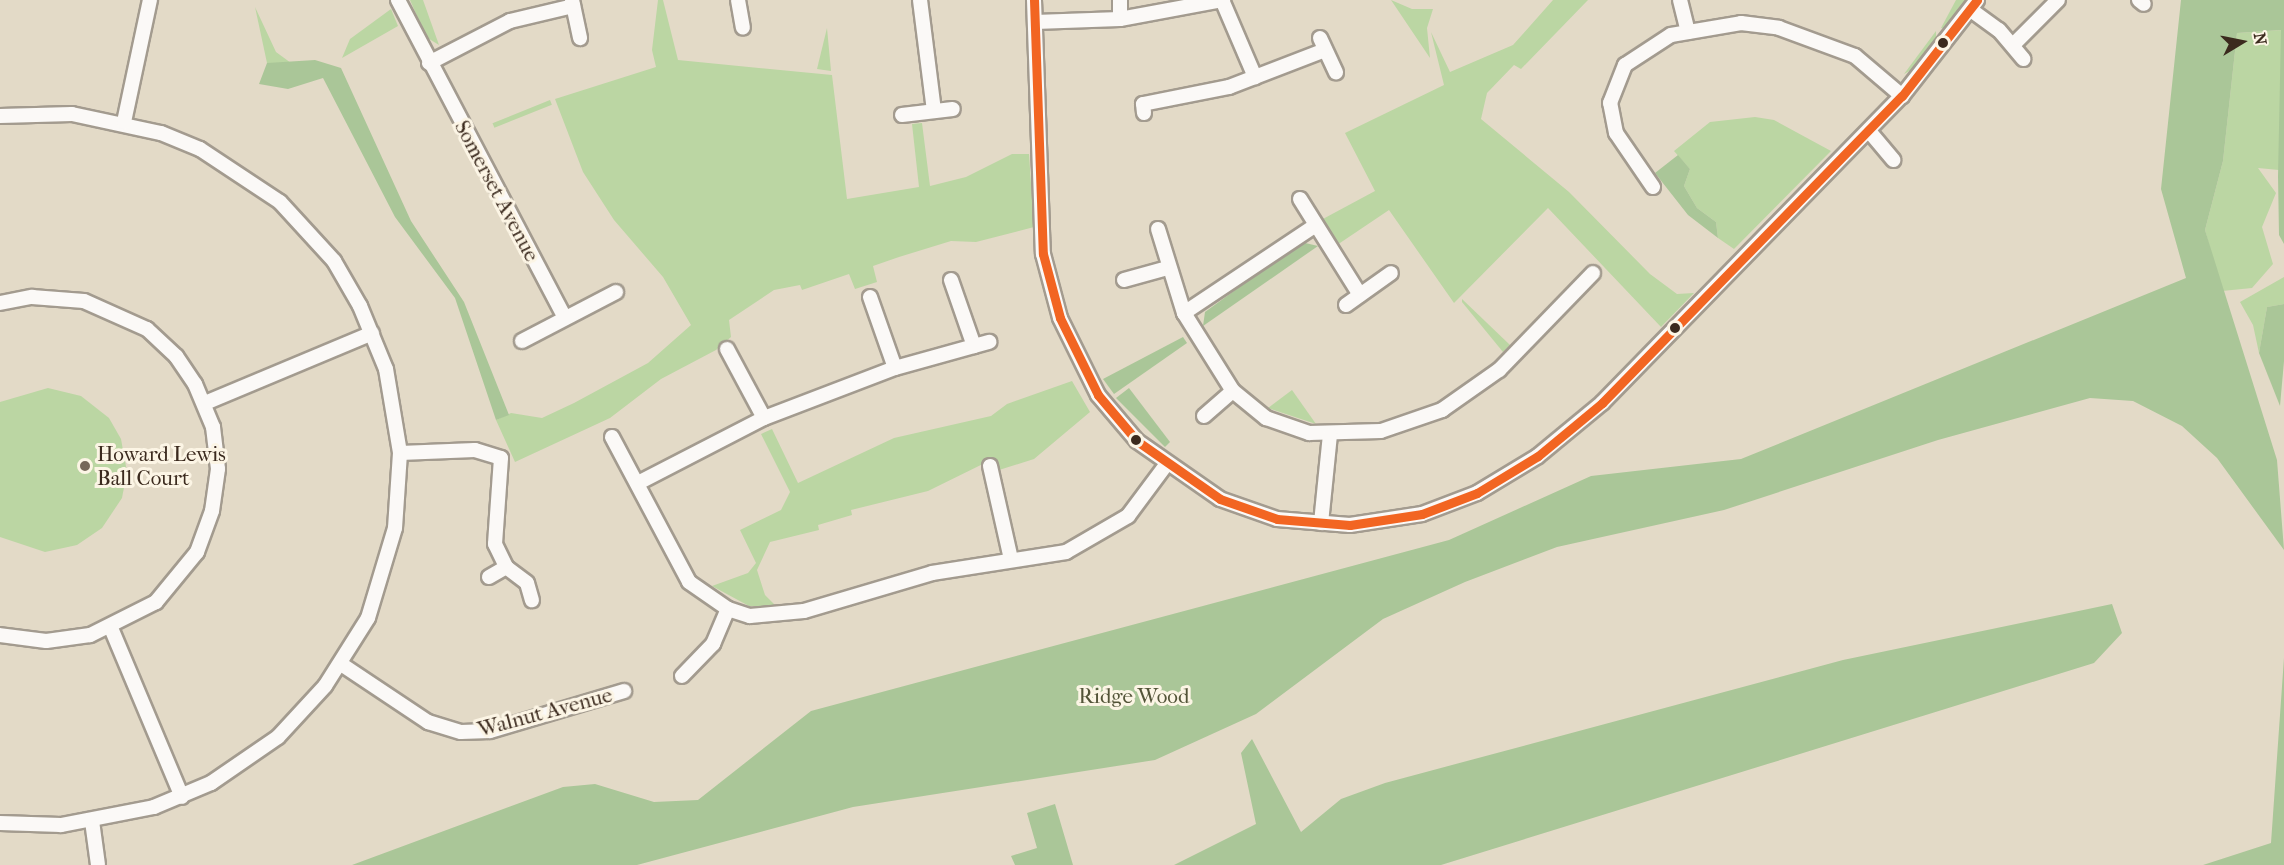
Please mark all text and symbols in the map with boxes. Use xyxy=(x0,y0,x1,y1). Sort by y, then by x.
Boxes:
north arrow xyxy=(2212,12,2272,72)
text: N xyxy=(2250,31,2271,46)
unlabelled marker xyxy=(1937,37,1949,49)
street label: Somerset Avenue xyxy=(449,116,545,266)
unlabelled marker xyxy=(1669,322,1681,334)
unlabelled marker xyxy=(1130,434,1142,446)
place label: Howard Lewis Ball Court xyxy=(97,441,226,491)
marker: Howard Lewis Ball Court xyxy=(78,459,92,473)
street label: Walnut Avenue xyxy=(475,682,615,742)
park label: Ridge Wood xyxy=(1079,683,1189,709)

